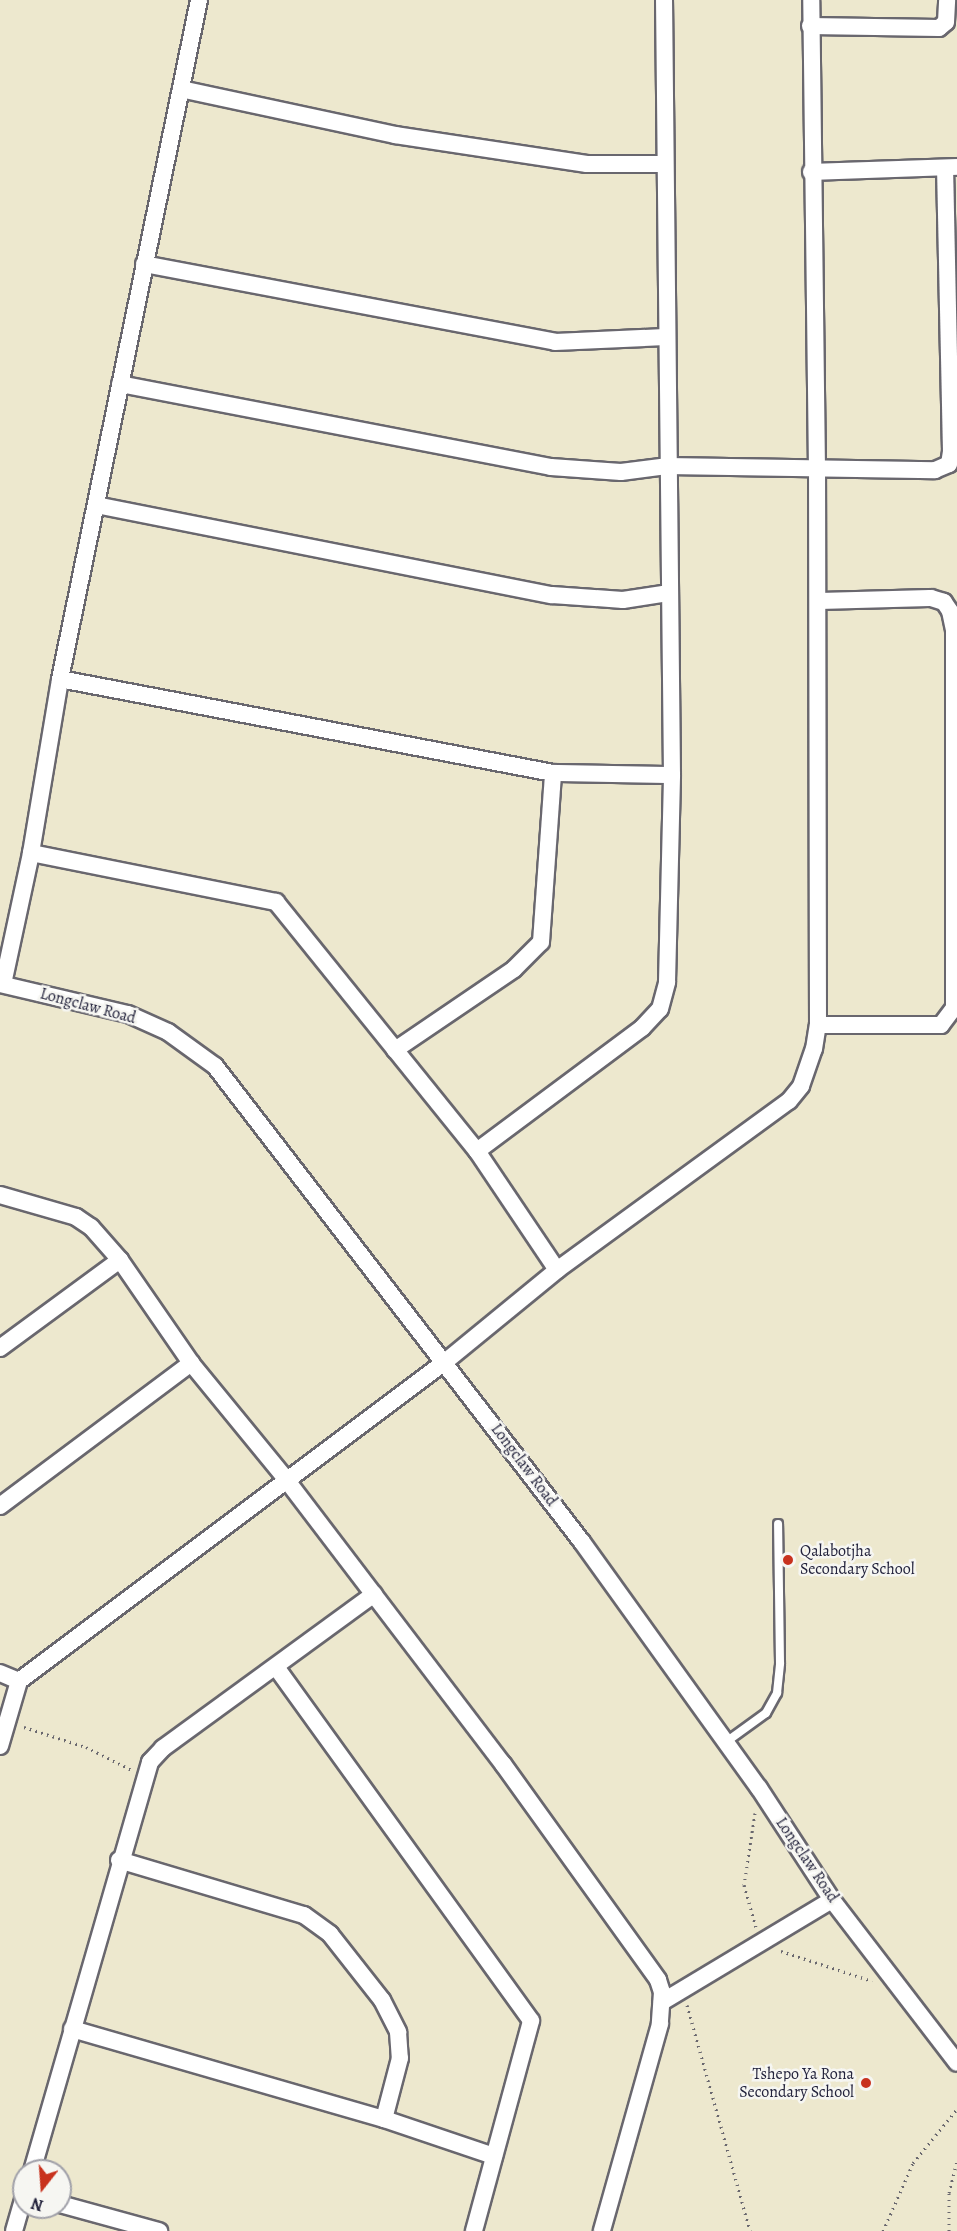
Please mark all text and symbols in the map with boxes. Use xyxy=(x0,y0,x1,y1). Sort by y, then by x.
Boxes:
street label: Longclaw Road xyxy=(38,984,138,1028)
street label: Longclaw Road xyxy=(487,1420,561,1510)
place label: Qalabotjha Secondary School xyxy=(800,1541,915,1579)
marker: Qalabotjha Secondary School xyxy=(781,1553,795,1567)
street label: Longclaw Road xyxy=(772,1814,842,1906)
place label: Tshepo Ya Rona Secondary School xyxy=(739,2064,854,2102)
marker: Tshepo Ya Rona Secondary School xyxy=(859,2076,873,2090)
north arrow xyxy=(12,2159,72,2219)
text: N xyxy=(29,2192,46,2217)

